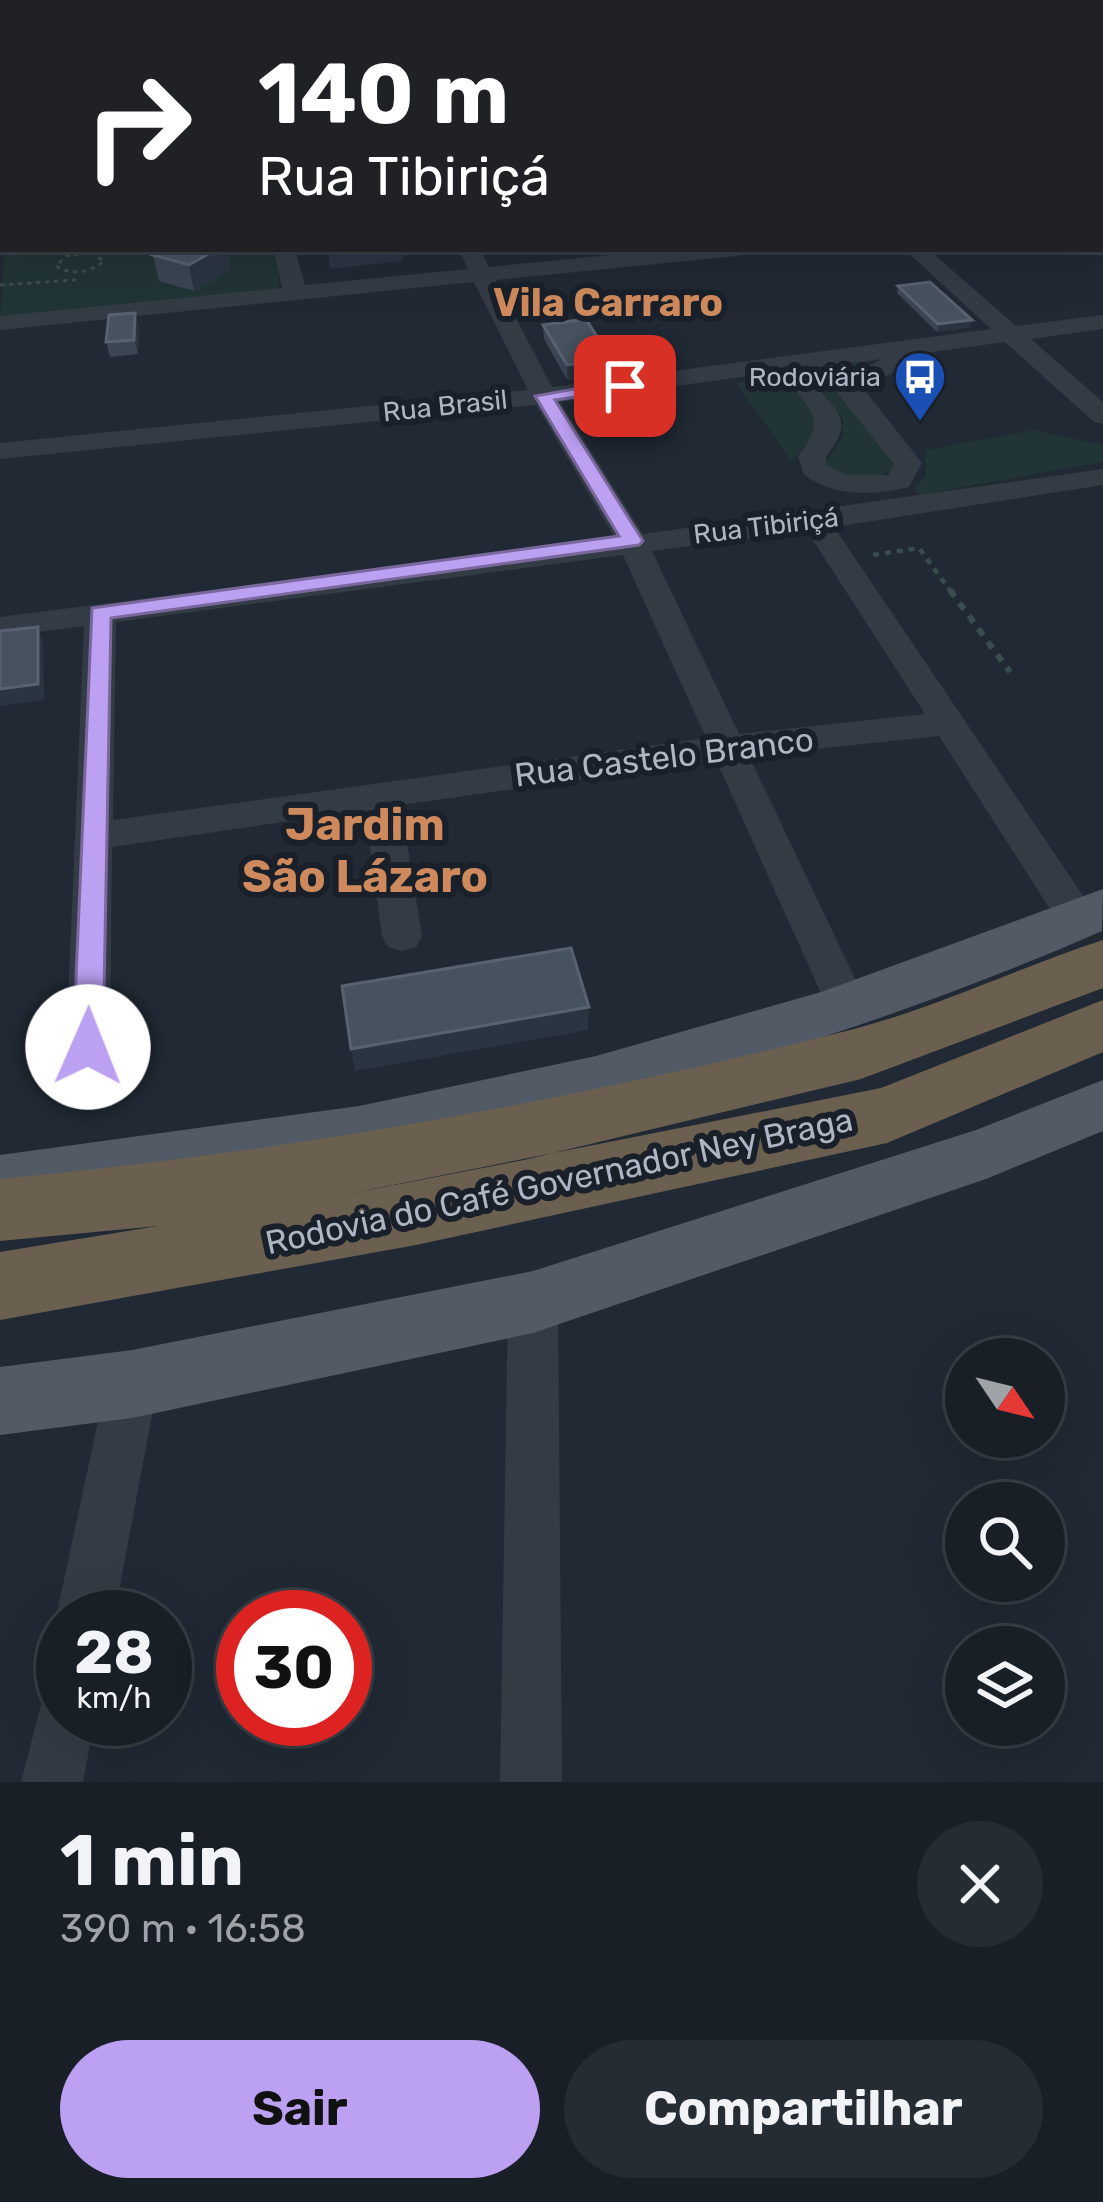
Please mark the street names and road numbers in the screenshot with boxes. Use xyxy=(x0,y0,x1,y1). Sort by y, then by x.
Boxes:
street label: Rua Brasil xyxy=(381,384,509,428)
street label: Rua Tibiriçá xyxy=(692,501,840,551)
street label: Rua Castelo Branco xyxy=(512,719,816,795)
street label: Rodovia do Café Governador Ney Braga xyxy=(262,1100,856,1262)

